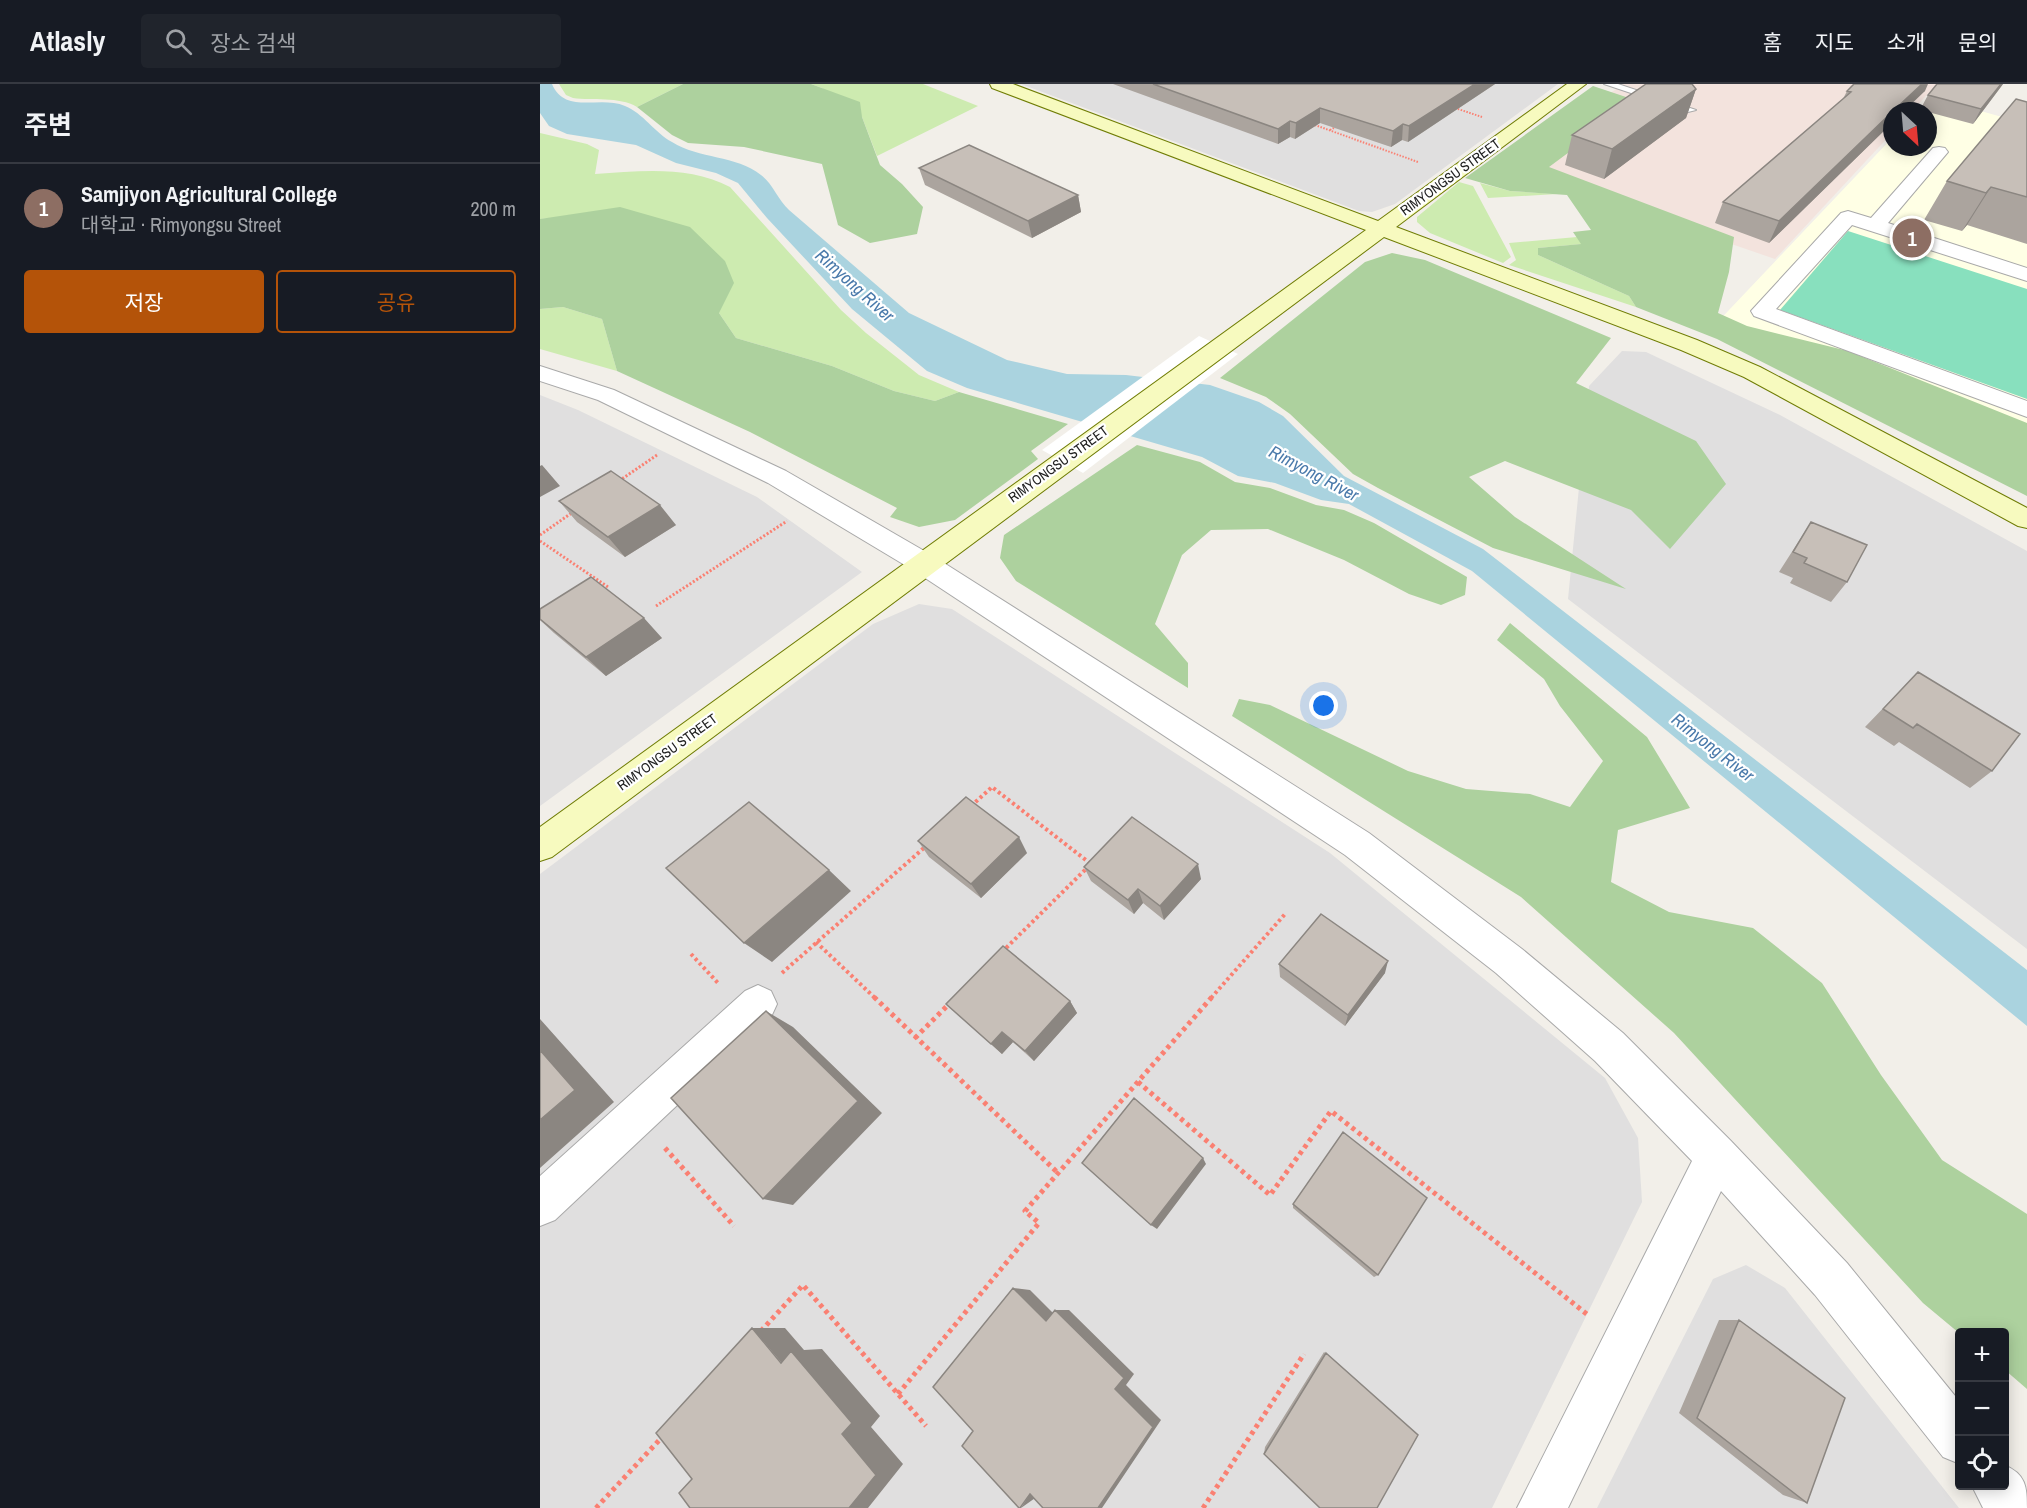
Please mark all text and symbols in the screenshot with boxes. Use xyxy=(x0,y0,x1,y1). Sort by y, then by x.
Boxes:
search box xyxy=(141,14,561,68)
text: Atlasly xyxy=(30,22,105,60)
icon: search xyxy=(162,25,195,58)
text: 장소 검색 xyxy=(210,28,296,58)
text: 홈 xyxy=(1763,28,1782,57)
text: 지도 xyxy=(1815,28,1854,57)
text: 소개 xyxy=(1887,28,1925,57)
text: 문의 xyxy=(1958,28,1997,57)
north arrow xyxy=(1883,102,1937,156)
text: 주변 xyxy=(24,107,72,142)
street label: RIMYONGSU STREET xyxy=(1396,135,1504,219)
text: Samjiyon Agricultural College xyxy=(81,179,337,209)
text: 1 xyxy=(39,195,48,222)
text: 200 m xyxy=(470,195,516,222)
text: 대학교 · Rimyongsu Street xyxy=(81,211,281,238)
pin: 1 xyxy=(1892,216,1932,260)
water label: Rimyong River xyxy=(810,243,901,328)
button: 저장 xyxy=(24,270,264,333)
button: 공유 xyxy=(276,270,516,333)
street label: RIMYONGSU STREET xyxy=(1004,422,1112,506)
water label: Rimyong River xyxy=(1265,439,1364,508)
your location xyxy=(1309,691,1338,720)
water label: Rimyong River xyxy=(1667,707,1760,788)
street label: RIMYONGSU STREET xyxy=(613,710,721,794)
map controls xyxy=(1955,1328,2009,1490)
button: + xyxy=(1955,1328,2009,1382)
button: − xyxy=(1955,1382,2009,1436)
button: locate xyxy=(1955,1436,2009,1490)

